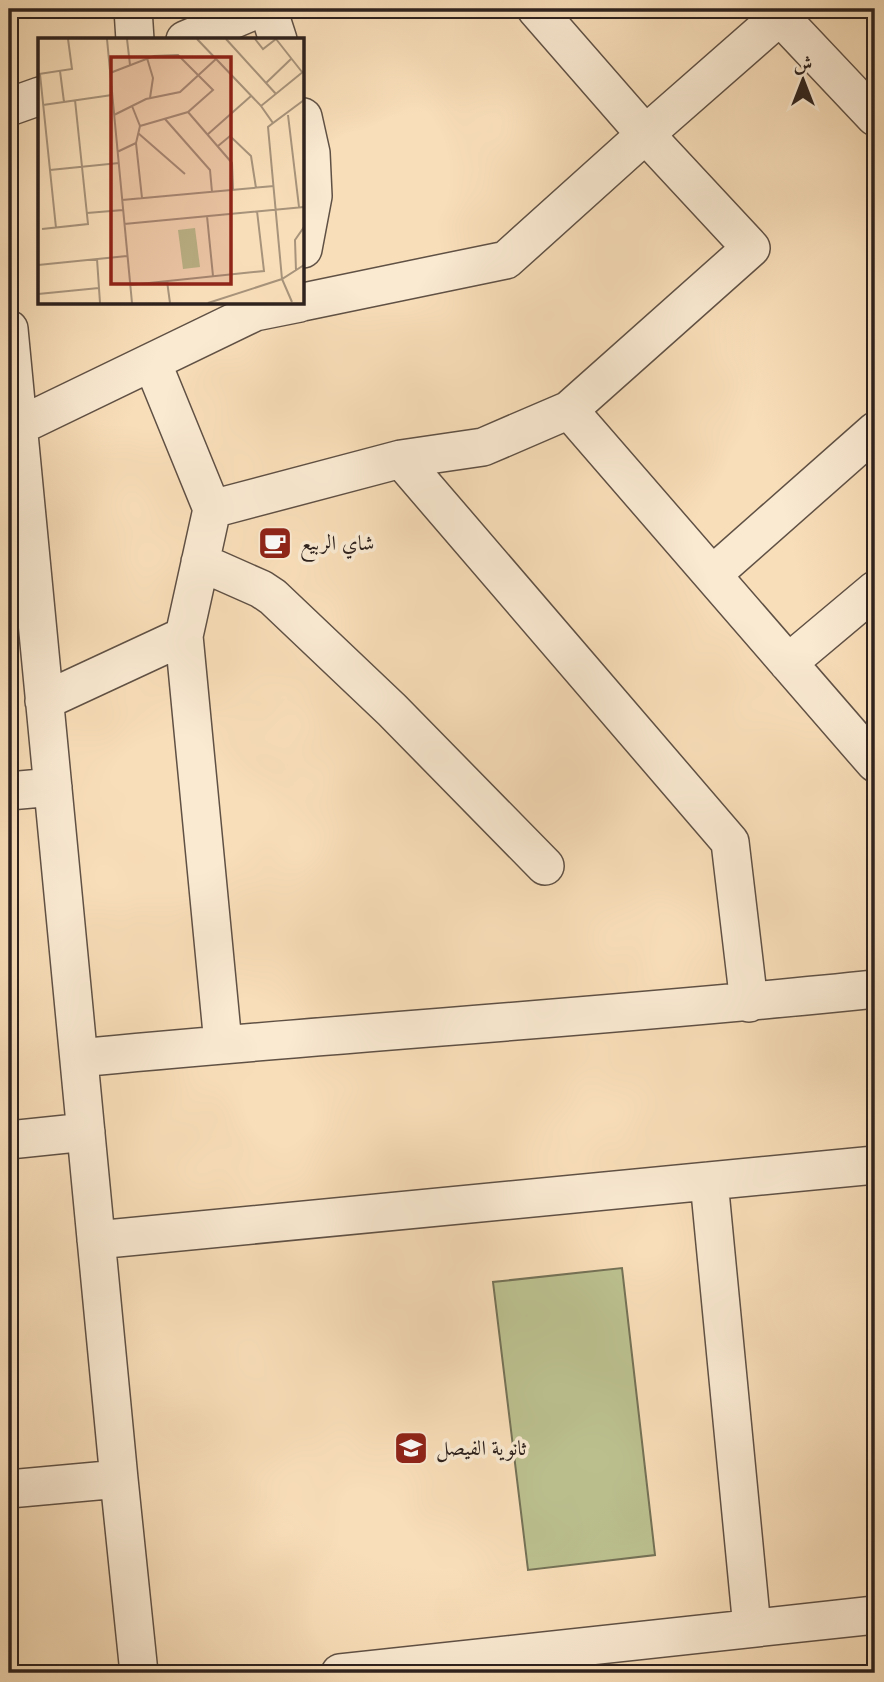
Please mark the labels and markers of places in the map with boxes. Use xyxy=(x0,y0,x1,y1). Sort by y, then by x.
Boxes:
cafe icon: شاي الربيع xyxy=(256,524,294,562)
place label: شاي الربيع xyxy=(300,529,374,562)
school or university icon: ثانوية الفيصل xyxy=(392,1429,430,1467)
place label: ثانوية الفيصل xyxy=(436,1434,527,1463)

